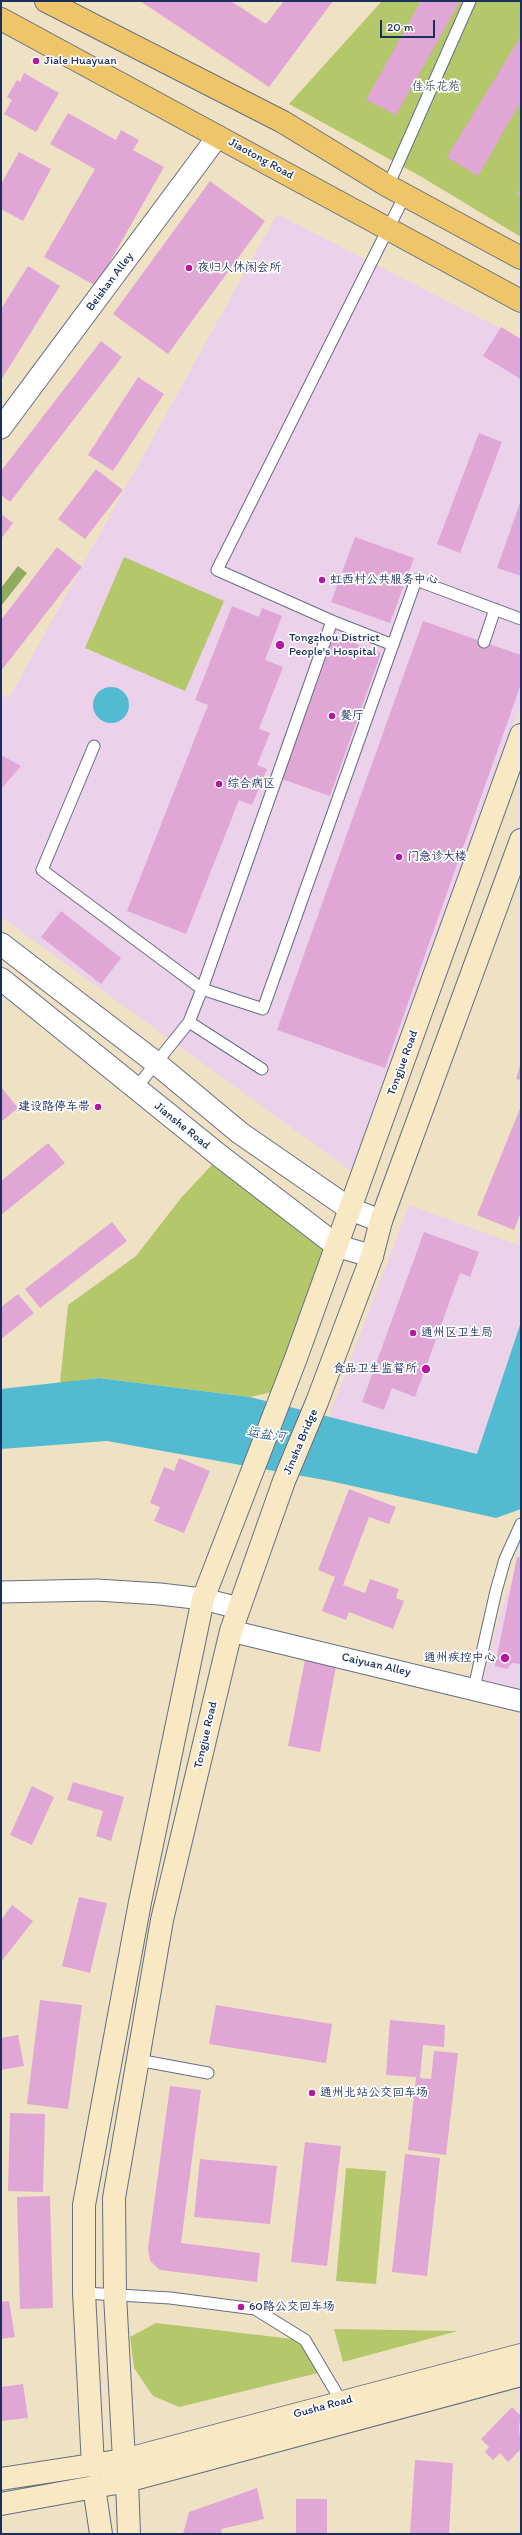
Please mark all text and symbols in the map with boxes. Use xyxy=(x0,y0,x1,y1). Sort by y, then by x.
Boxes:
scale bar xyxy=(382,12,437,38)
text: 20 m xyxy=(387,20,414,34)
place label: Jiale Huayuan xyxy=(44,54,117,68)
marker: Jiale Huayuan xyxy=(31,56,41,66)
park label: 佳乐花苑 xyxy=(412,80,460,94)
street label: Jiaotong Road xyxy=(226,135,296,183)
street label: Beishan Alley xyxy=(83,250,137,314)
place label: 夜归人休闲会所 xyxy=(197,261,281,275)
marker: 夜归人休闲会所 xyxy=(184,263,194,273)
place label: 虹西村公共服务中心 xyxy=(330,573,438,587)
marker: 虹西村公共服务中心 xyxy=(317,575,327,585)
place label: Tongzhou District People's Hospital xyxy=(289,631,380,659)
marker: Tongzhou District People's Hospital xyxy=(274,639,286,651)
place label: 餐厅 xyxy=(340,709,364,723)
marker: 餐厅 xyxy=(327,711,337,721)
place label: 综合病区 xyxy=(227,777,275,791)
marker: 综合病区 xyxy=(214,779,224,789)
place label: 门急诊大楼 xyxy=(407,850,467,864)
marker: 门急诊大楼 xyxy=(394,852,404,862)
street label: Tongjue Road xyxy=(385,1028,421,1098)
street label: Jianshe Road xyxy=(151,1099,213,1153)
place label: 建设路停车带 xyxy=(18,1100,90,1114)
marker: 建设路停车带 xyxy=(93,1102,103,1112)
place label: 通州区卫生局 xyxy=(421,1326,493,1340)
marker: 通州区卫生局 xyxy=(408,1328,418,1338)
place label: 食品卫生监督所 xyxy=(333,1362,417,1376)
marker: 食品卫生监督所 xyxy=(420,1363,432,1375)
street label: Jinsha Bridge xyxy=(281,1407,321,1477)
water label: 运盐河 xyxy=(246,1424,286,1446)
street label: Caiyuan Alley xyxy=(340,1650,412,1680)
place label: 通州疾控中心 xyxy=(424,1651,496,1665)
marker: 通州疾控中心 xyxy=(499,1652,511,1664)
street label: Tongjue Road xyxy=(191,1700,221,1770)
place label: 通州北站公交回车场 xyxy=(320,2086,428,2100)
marker: 通州北站公交回车场 xyxy=(307,2088,317,2098)
place label: 60路公交回车场 xyxy=(249,2300,335,2314)
marker: 60路公交回车场 xyxy=(236,2302,246,2312)
street label: Gusha Road xyxy=(292,2392,354,2422)

